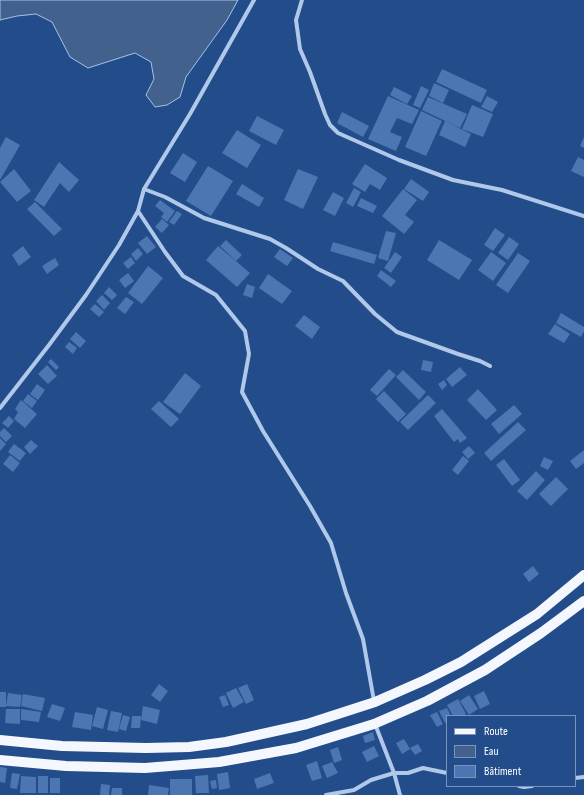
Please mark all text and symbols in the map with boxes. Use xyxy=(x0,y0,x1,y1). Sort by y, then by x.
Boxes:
legend xyxy=(446,715,576,787)
text: Route xyxy=(484,724,508,739)
text: Eau xyxy=(484,744,498,759)
text: Bâtiment xyxy=(484,764,521,779)

